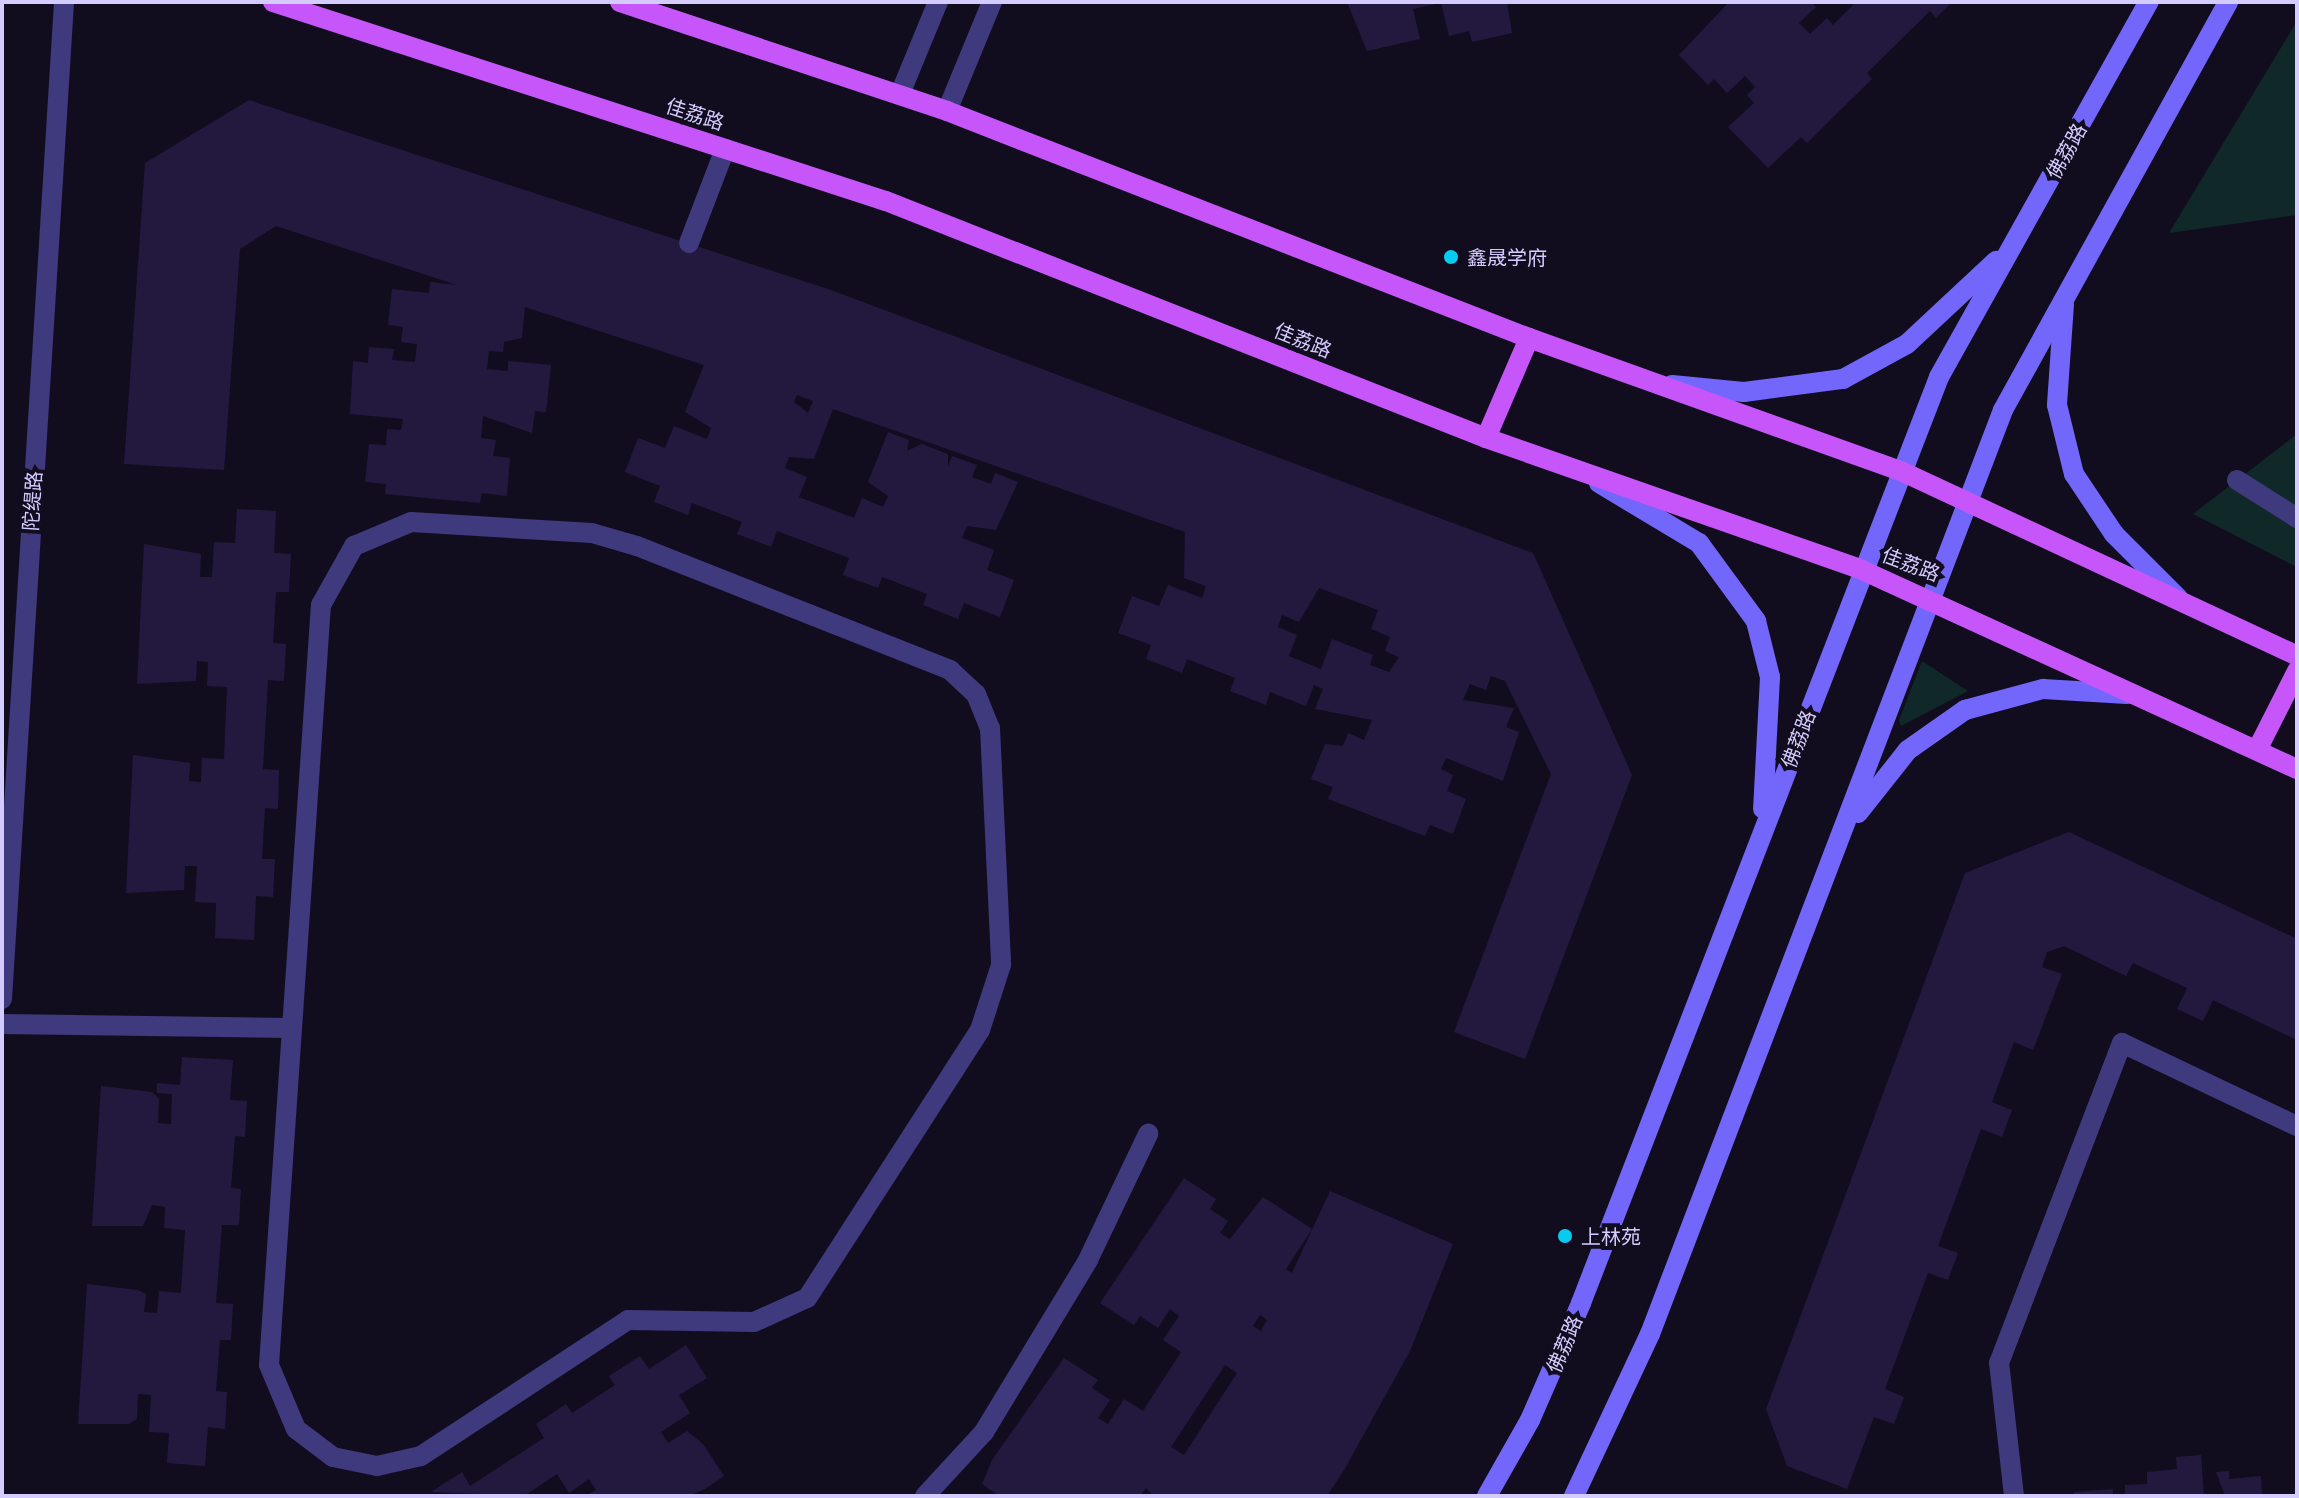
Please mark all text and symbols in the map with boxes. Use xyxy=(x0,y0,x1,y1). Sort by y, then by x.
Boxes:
street label: 佳荔路 xyxy=(663,93,727,135)
street label: 佛荔路 xyxy=(2041,119,2091,183)
place label: 鑫晟学府 xyxy=(1467,245,1547,269)
marker: 鑫晟学府 xyxy=(1442,248,1460,266)
street label: 佳荔路 xyxy=(1271,318,1335,362)
street label: 陀缇路 xyxy=(18,470,46,532)
street label: 佳荔路 xyxy=(1879,542,1943,586)
street label: 佛荔路 xyxy=(1776,707,1820,771)
place label: 上林苑 xyxy=(1581,1224,1641,1248)
marker: 上林苑 xyxy=(1556,1227,1574,1245)
street label: 佛荔路 xyxy=(1541,1312,1587,1376)

